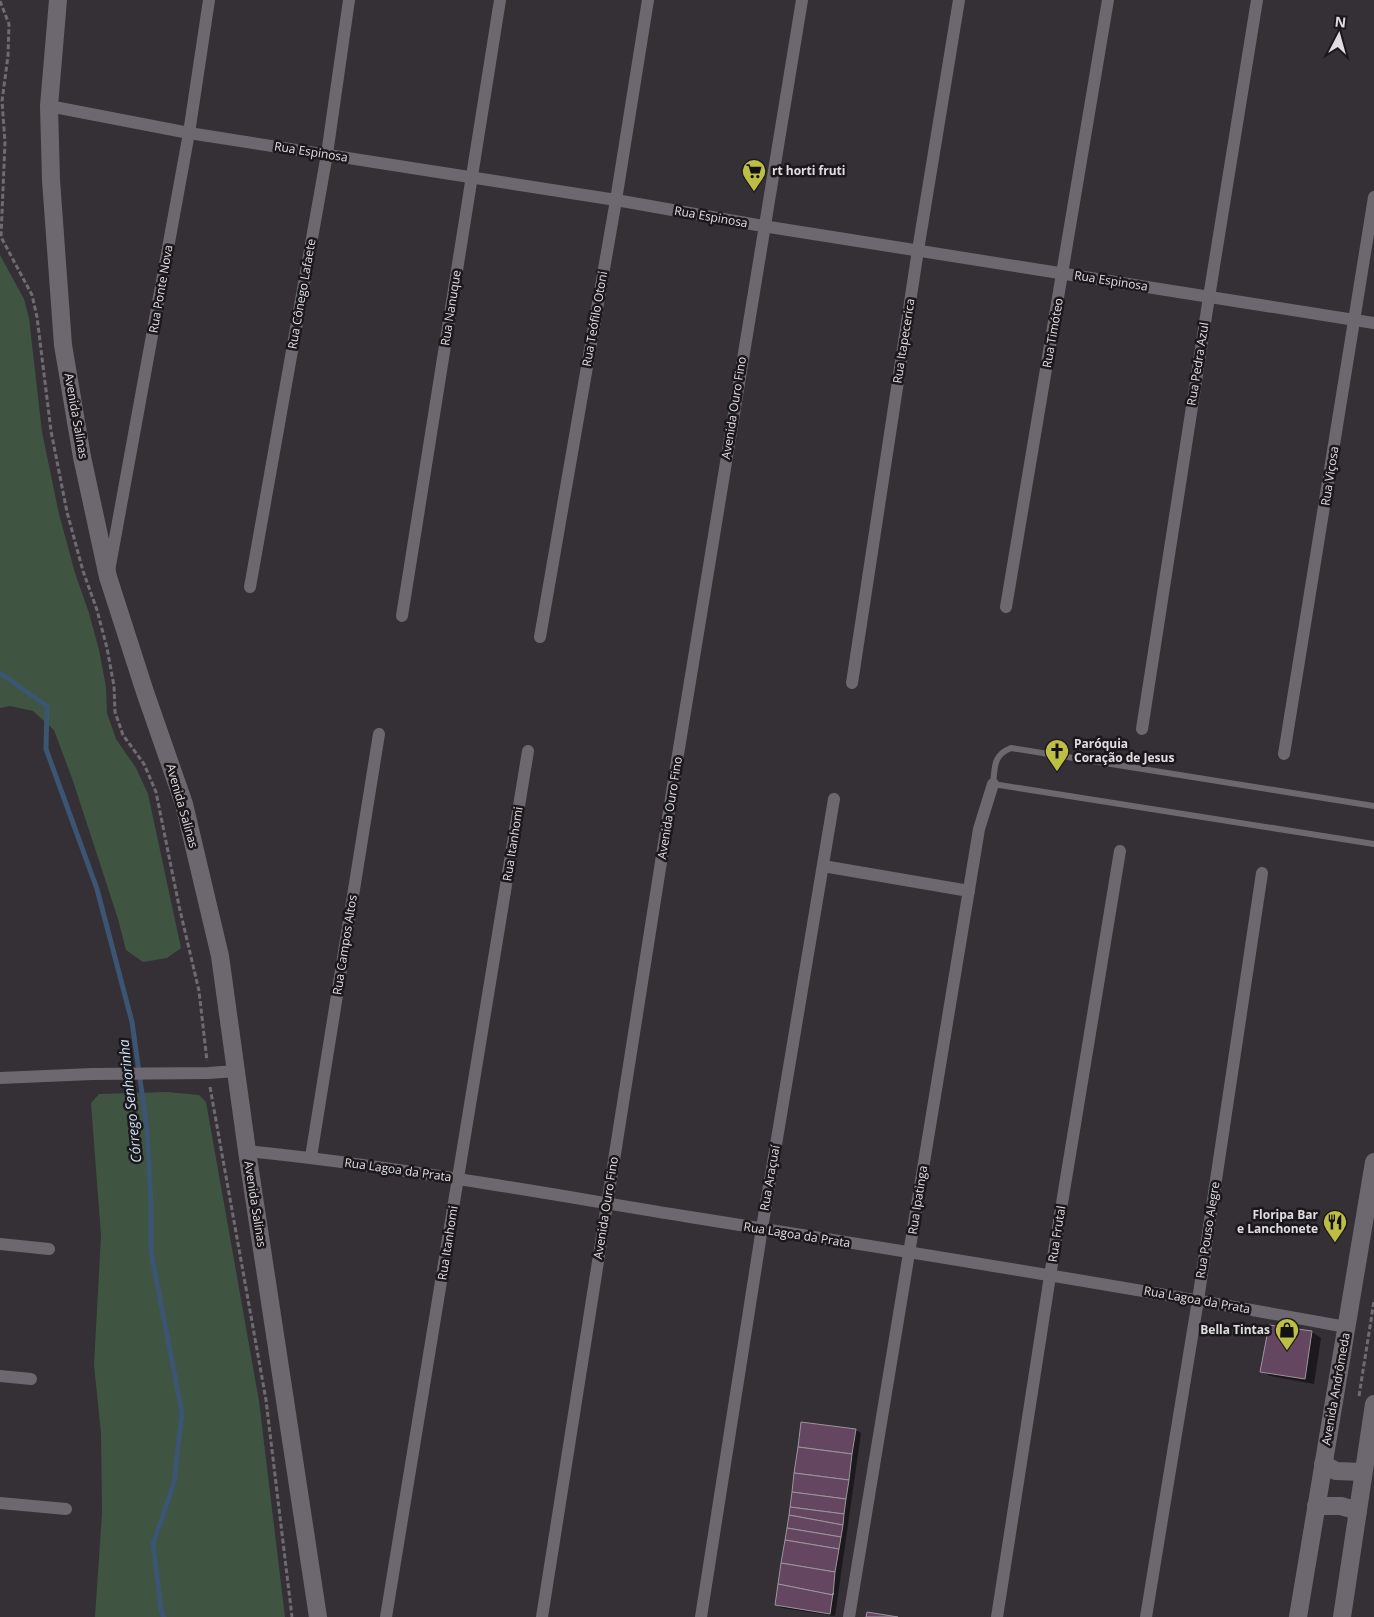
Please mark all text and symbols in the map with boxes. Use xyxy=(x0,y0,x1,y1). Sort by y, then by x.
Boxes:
north arrow xyxy=(1314,10,1364,60)
text: N xyxy=(1334,12,1347,32)
street label: Rua Espinosa xyxy=(273,137,349,166)
supermarket icon: rt horti fruti xyxy=(741,158,767,192)
place label: rt horti fruti xyxy=(772,162,845,179)
street label: Rua Espinosa xyxy=(673,202,749,231)
street label: Rua Cônego Lafaete xyxy=(283,237,320,350)
street label: Rua Ponte Nova xyxy=(144,243,177,334)
street label: Rua Espinosa xyxy=(1073,266,1149,295)
street label: Rua Nanuque xyxy=(436,269,465,347)
street label: Rua Teófilo Otoni xyxy=(578,270,611,368)
street label: Rua Itapecerica xyxy=(888,297,919,385)
street label: Rua Timóteo xyxy=(1038,297,1067,369)
street label: Rua Pedra Azul xyxy=(1183,321,1212,407)
street label: Avenida Ouro Fino xyxy=(717,355,750,460)
street label: Avenida Salinas xyxy=(61,372,92,460)
street label: Rua Viçosa xyxy=(1316,445,1343,507)
place label: Paróquia Coração de Jesus xyxy=(1074,735,1174,766)
church icon: Paróquia Coração de Jesus xyxy=(1044,738,1070,772)
street label: Avenida Ouro Fino xyxy=(653,755,686,860)
street label: Avenida Salinas xyxy=(162,762,203,850)
street label: Rua Itanhomi xyxy=(498,806,527,882)
street label: Rua Campos Altos xyxy=(328,893,361,996)
water label: Córrego Senhorinha xyxy=(114,1038,145,1164)
street label: Rua Araçuaí xyxy=(755,1143,784,1212)
street label: Rua Lagoa da Prata xyxy=(343,1154,453,1185)
street label: Avenida Ouro Fino xyxy=(589,1155,622,1260)
street label: Avenida Salinas xyxy=(240,1160,271,1248)
street label: Rua Ipatinga xyxy=(904,1164,931,1236)
street label: Rua Pouso Alegre xyxy=(1191,1180,1224,1280)
street label: Rua Frutal xyxy=(1044,1204,1069,1263)
street label: Rua Itanhomi xyxy=(433,1205,462,1281)
place label: Floripa Bar e Lanchonete xyxy=(1237,1206,1319,1237)
restaurant icon: Floripa Bar e Lanchonete xyxy=(1322,1209,1348,1243)
street label: Rua Lagoa da Prata xyxy=(742,1218,852,1251)
street label: Rua Lagoa da Prata xyxy=(1142,1282,1252,1317)
shop icon: Bella Tintas xyxy=(1274,1317,1300,1351)
place label: Bella Tintas xyxy=(1200,1321,1270,1338)
street label: Avenida Andrômeda xyxy=(1317,1331,1354,1447)

